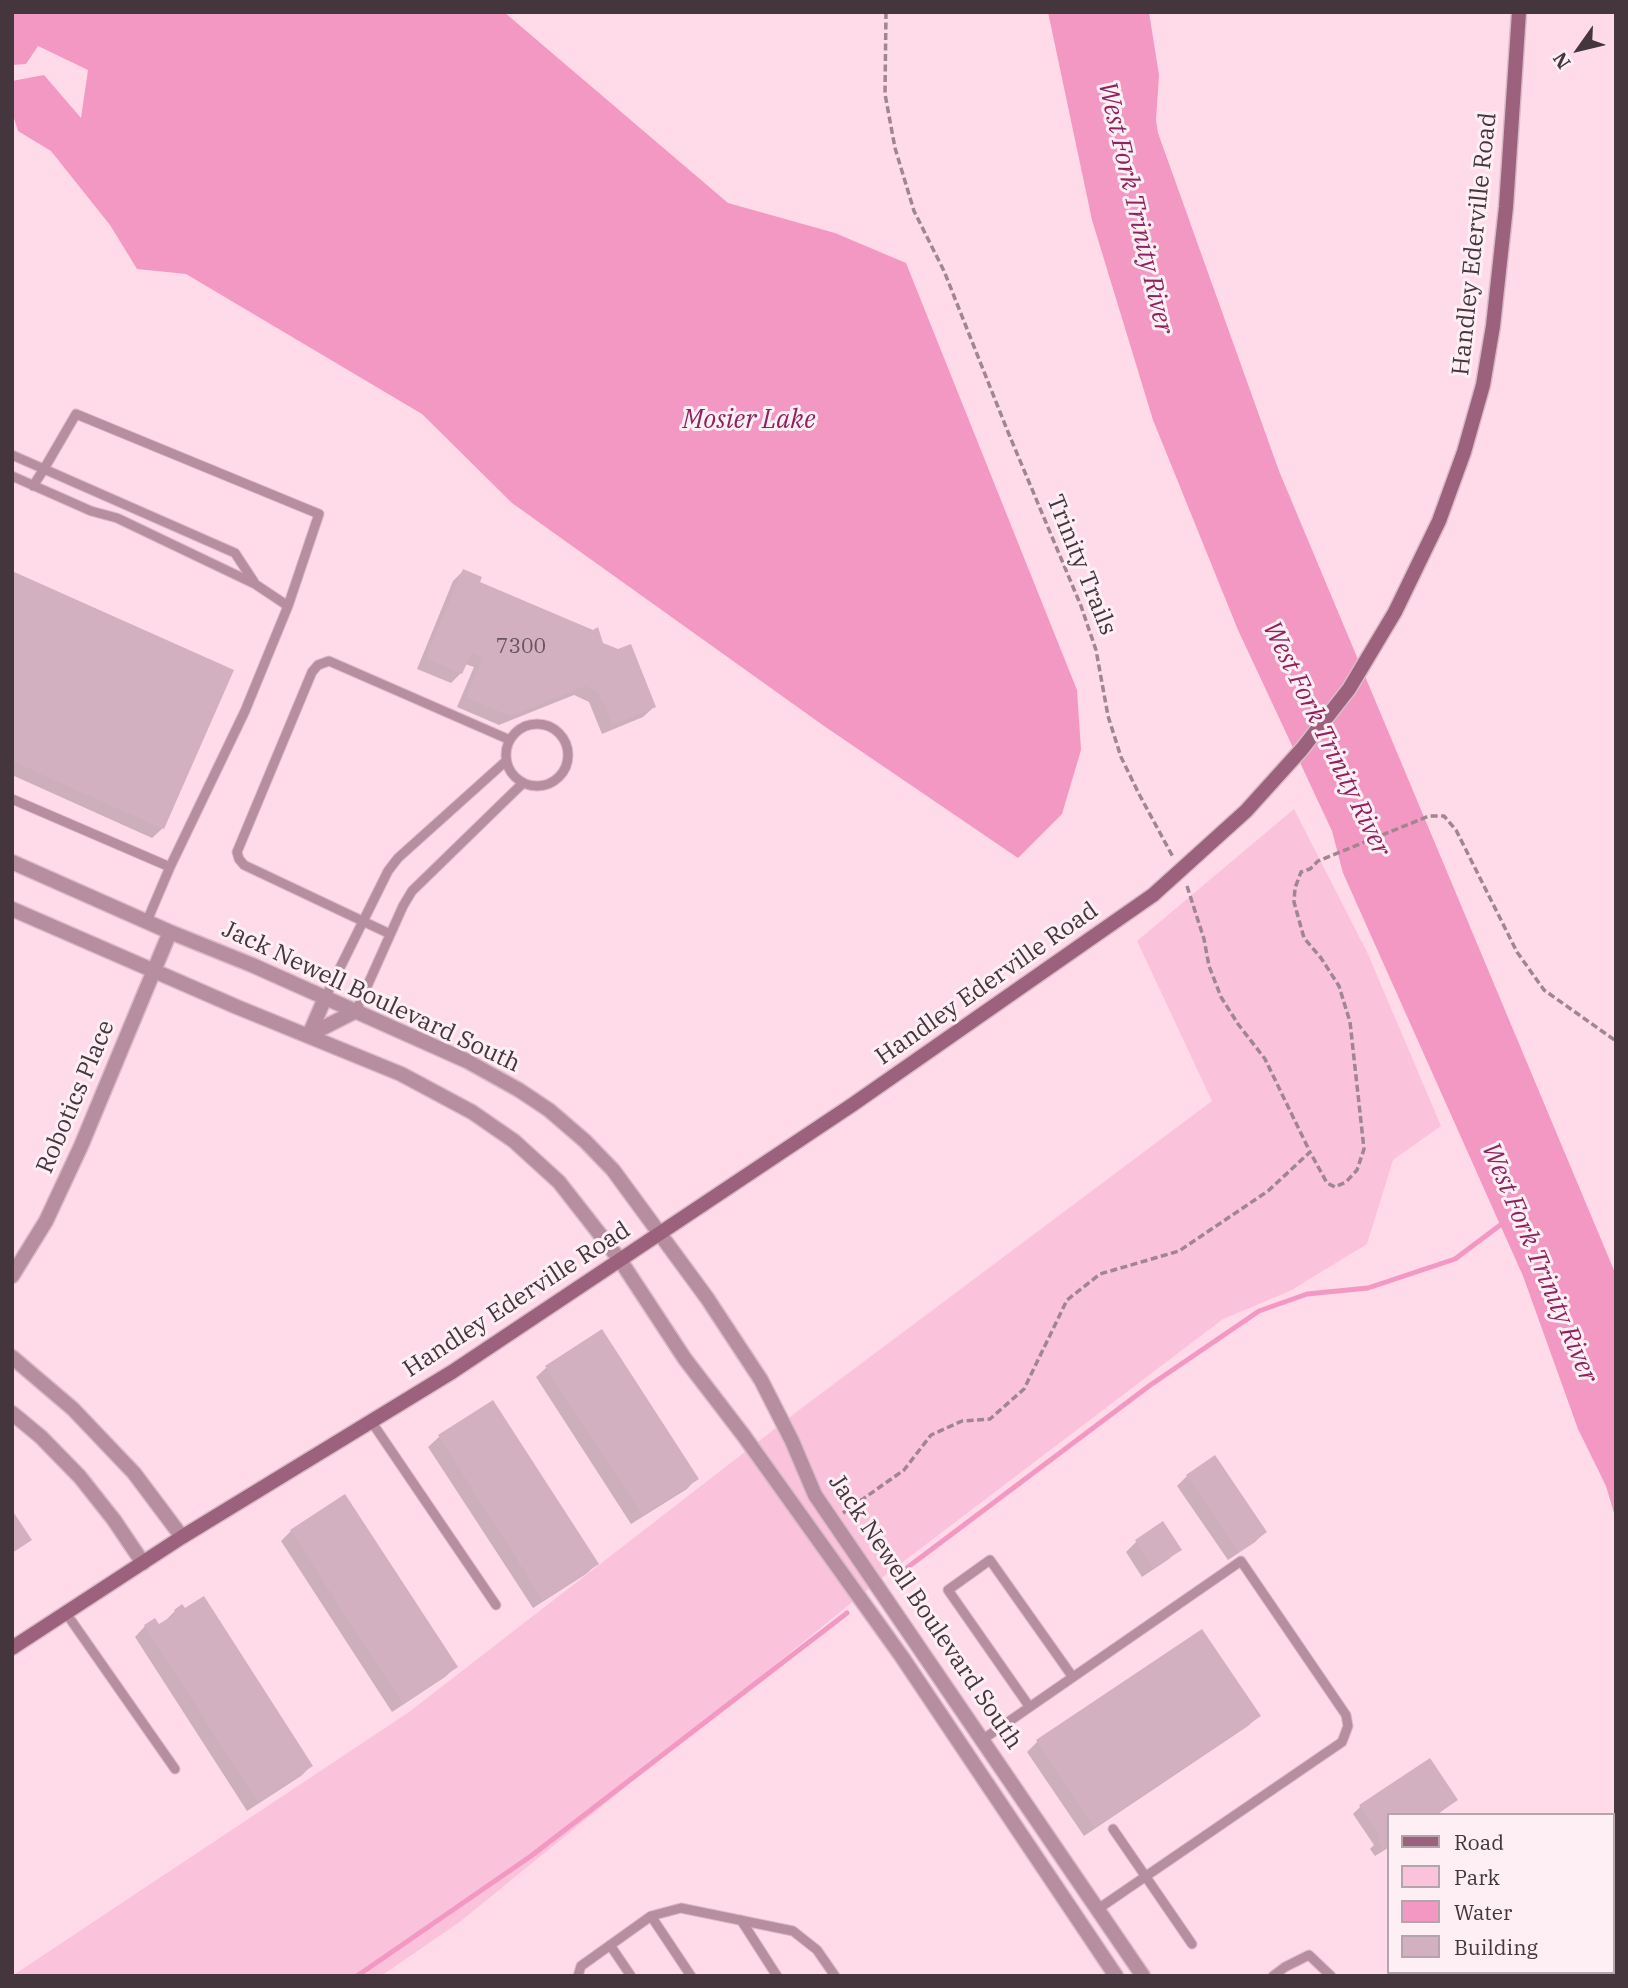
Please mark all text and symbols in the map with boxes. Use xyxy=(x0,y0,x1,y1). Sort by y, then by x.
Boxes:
north arrow xyxy=(1544,14,1614,84)
text: N xyxy=(1547,48,1576,74)
water label: West Fork Trinity River xyxy=(1091,79,1179,337)
street label: Handley Ederville Road xyxy=(1447,111,1503,377)
water label: Mosier Lake xyxy=(682,404,816,436)
street label: Trinity Trails xyxy=(1040,491,1122,639)
water label: West Fork Trinity River xyxy=(1255,616,1397,862)
house number: 7300 xyxy=(496,634,546,660)
street label: Handley Ederville Road xyxy=(870,896,1104,1072)
street label: Jack Newell Boulevard South xyxy=(217,915,525,1079)
street label: Robotics Place xyxy=(31,1016,121,1178)
water label: West Fork Trinity River xyxy=(1474,1138,1604,1388)
street label: Handley Ederville Road xyxy=(398,1216,636,1384)
street label: Jack Newell Boulevard South xyxy=(822,1469,1028,1755)
legend xyxy=(1386,1813,1614,1974)
text: Road xyxy=(1454,1828,1504,1856)
text: Park xyxy=(1454,1863,1500,1891)
text: Water xyxy=(1454,1898,1512,1926)
text: Building xyxy=(1454,1933,1538,1961)

